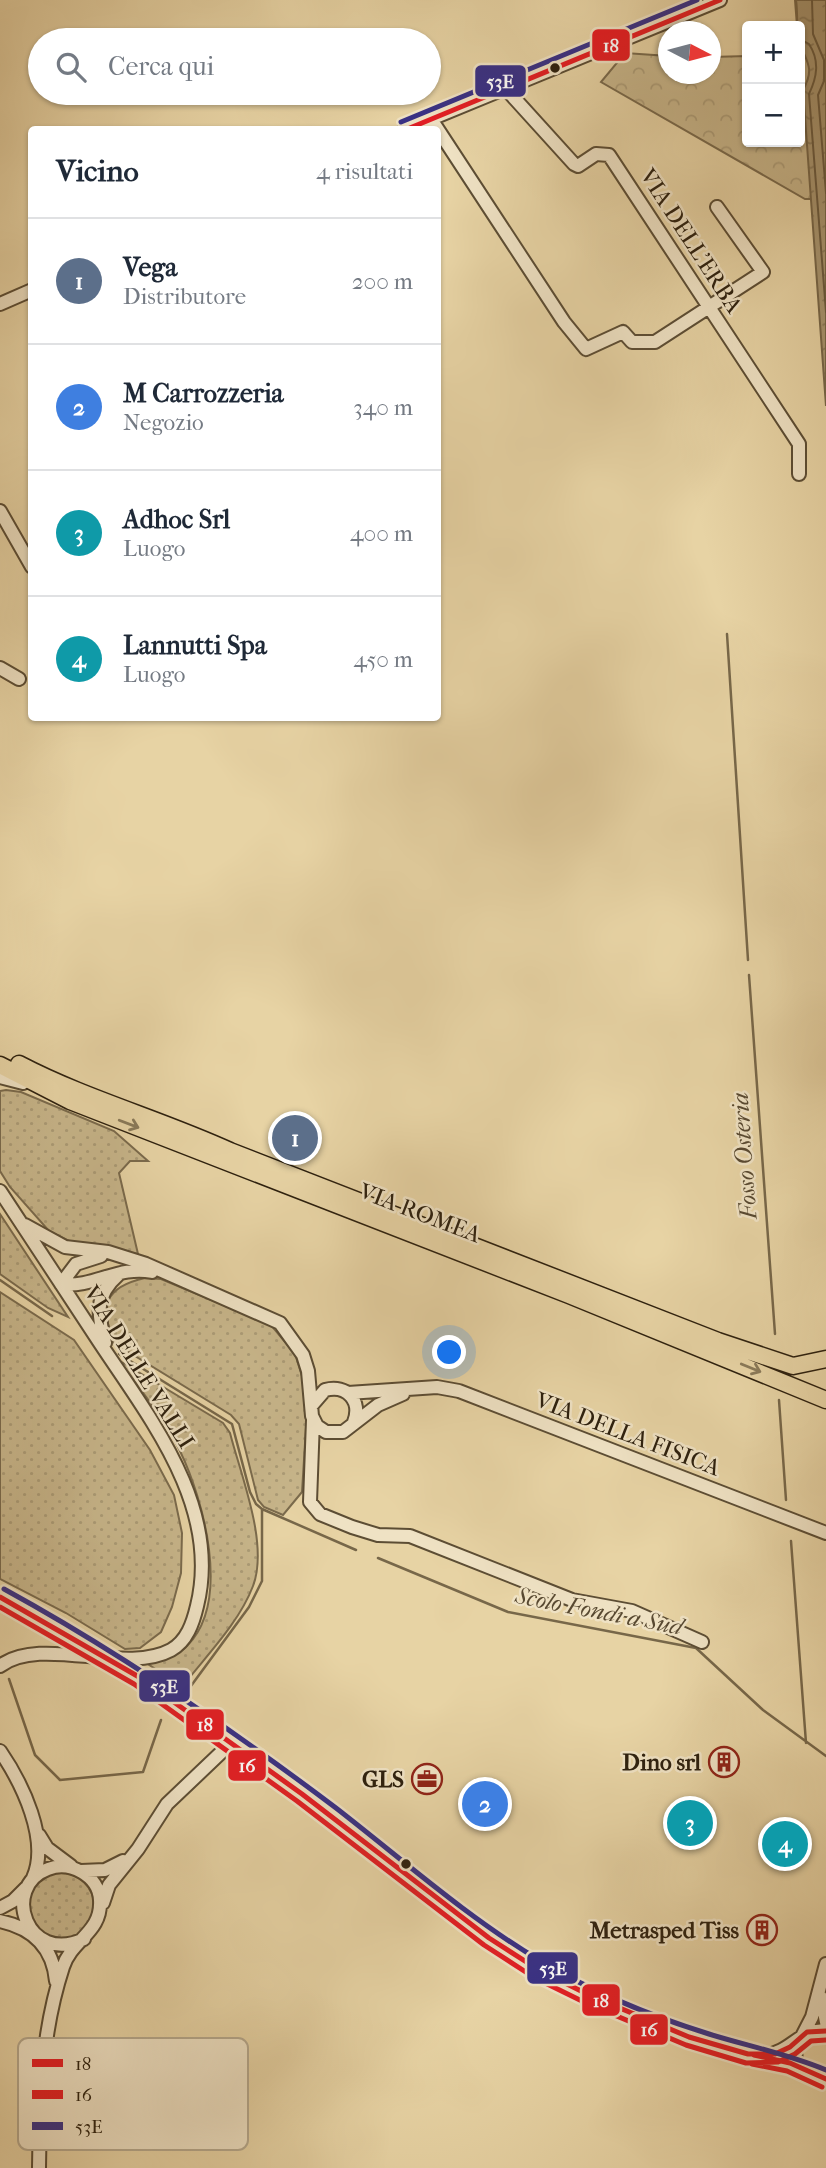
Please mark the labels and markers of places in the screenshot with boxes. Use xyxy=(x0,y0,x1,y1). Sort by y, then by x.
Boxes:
unlabelled marker xyxy=(548,61,562,75)
pin: 1 xyxy=(272,1112,318,1164)
building icon: Dino srl xyxy=(707,1745,741,1779)
place label: Dino srl xyxy=(622,1749,702,1776)
office icon: GLS xyxy=(410,1762,444,1796)
place label: GLS xyxy=(362,1766,404,1793)
pin: 2 xyxy=(462,1778,508,1830)
pin: 3 xyxy=(667,1797,713,1849)
pin: 4 xyxy=(762,1818,808,1870)
unlabelled marker xyxy=(399,1857,413,1871)
building icon: Metrasped Tiss xyxy=(745,1913,779,1947)
place label: Metrasped Tiss xyxy=(590,1917,740,1944)

